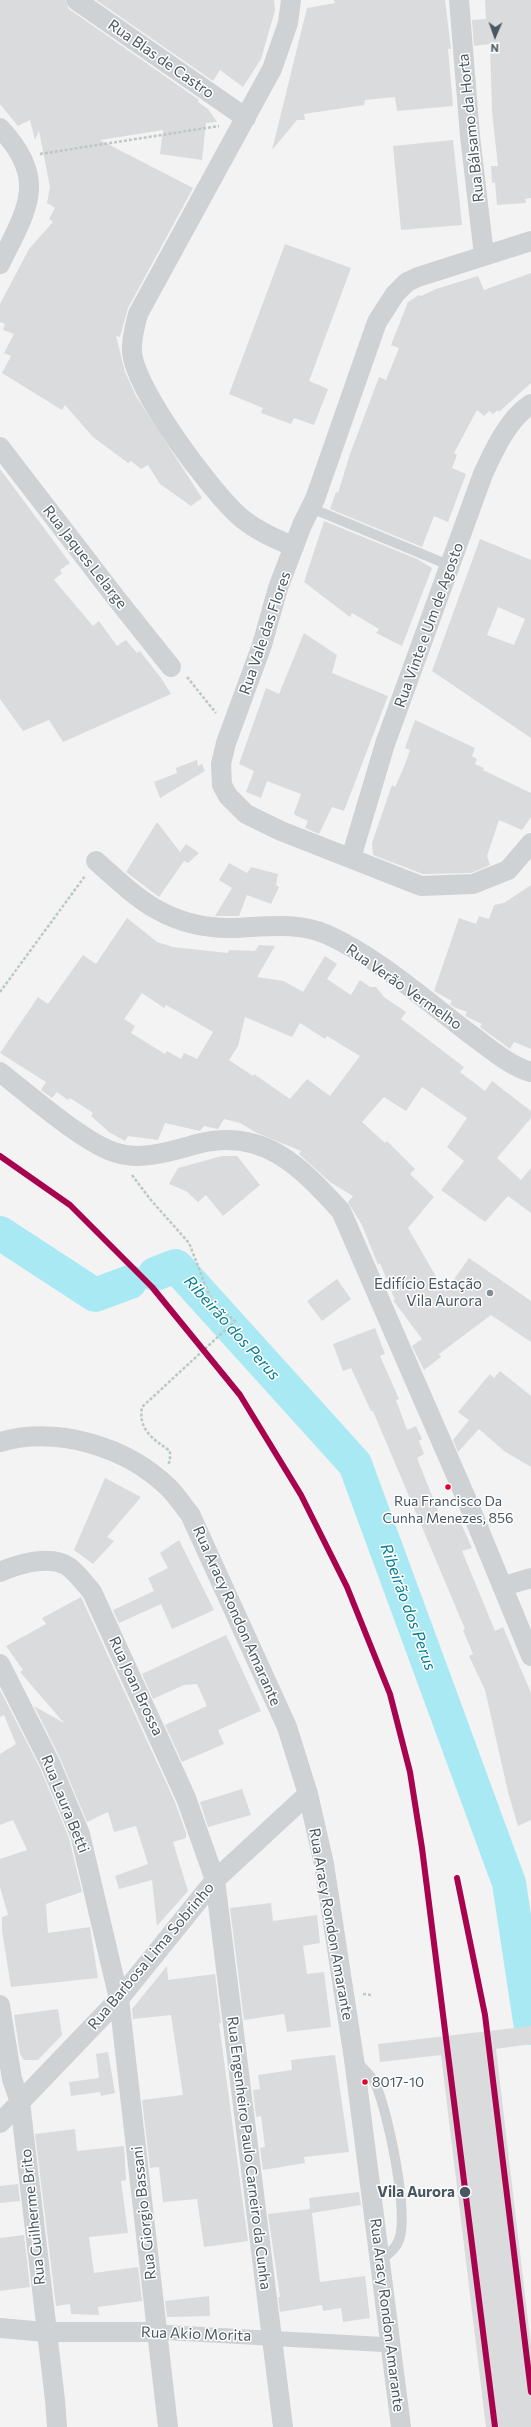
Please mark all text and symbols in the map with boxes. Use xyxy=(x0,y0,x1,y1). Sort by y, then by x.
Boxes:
street label: Rua Blas de Castro xyxy=(105,16,217,102)
north arrow xyxy=(475,16,515,56)
text: N xyxy=(490,42,499,55)
street label: Rua Bálsamo da Horta xyxy=(454,53,488,203)
street label: Rua Jaques Lelarge xyxy=(39,502,131,612)
street label: Rua Vinte e Um de Agosto xyxy=(391,540,467,710)
street label: Rua Vale das Flores xyxy=(235,569,295,697)
street label: Rua Verão Vermelho xyxy=(343,940,465,1034)
water label: Ribeirão dos Perus xyxy=(180,1272,284,1384)
place label: Edifício Estação Vila Aurora xyxy=(374,1275,482,1310)
marker: Edifício Estação Vila Aurora xyxy=(485,1288,495,1298)
marker: Rua Francisco Da Cunha Menezes, 856 xyxy=(443,1482,453,1492)
place label: Rua Francisco Da Cunha Menezes, 856 xyxy=(382,1493,514,1526)
street label: Rua Aracy Rondon Amarante xyxy=(189,1523,285,1709)
water label: Ribeirão dos Perus xyxy=(376,1541,440,1673)
street label: Rua Joan Brossa xyxy=(105,1634,167,1738)
street label: Rua Laura Betti xyxy=(37,1752,93,1856)
street label: Rua Aracy Rondon Amarante xyxy=(305,1826,357,2022)
street label: Rua Barbosa Lima Sobrinho xyxy=(84,1879,218,2033)
street label: Rua Engenheiro Paulo Carneiro da Cunha xyxy=(223,2015,275,2291)
place label: 8017-10 xyxy=(372,2074,424,2090)
marker: 8017-10 xyxy=(360,2077,370,2087)
street label: Rua Giorgio Bassani xyxy=(128,2145,160,2281)
street label: Rua Guilherme Brito xyxy=(17,2148,49,2286)
place label: Vila Aurora xyxy=(377,2183,455,2201)
marker: Vila Aurora xyxy=(458,2185,472,2199)
street label: Rua Aracy Rondon Amarante xyxy=(366,2217,408,2413)
street label: Rua Akio Morita xyxy=(141,2323,251,2345)

